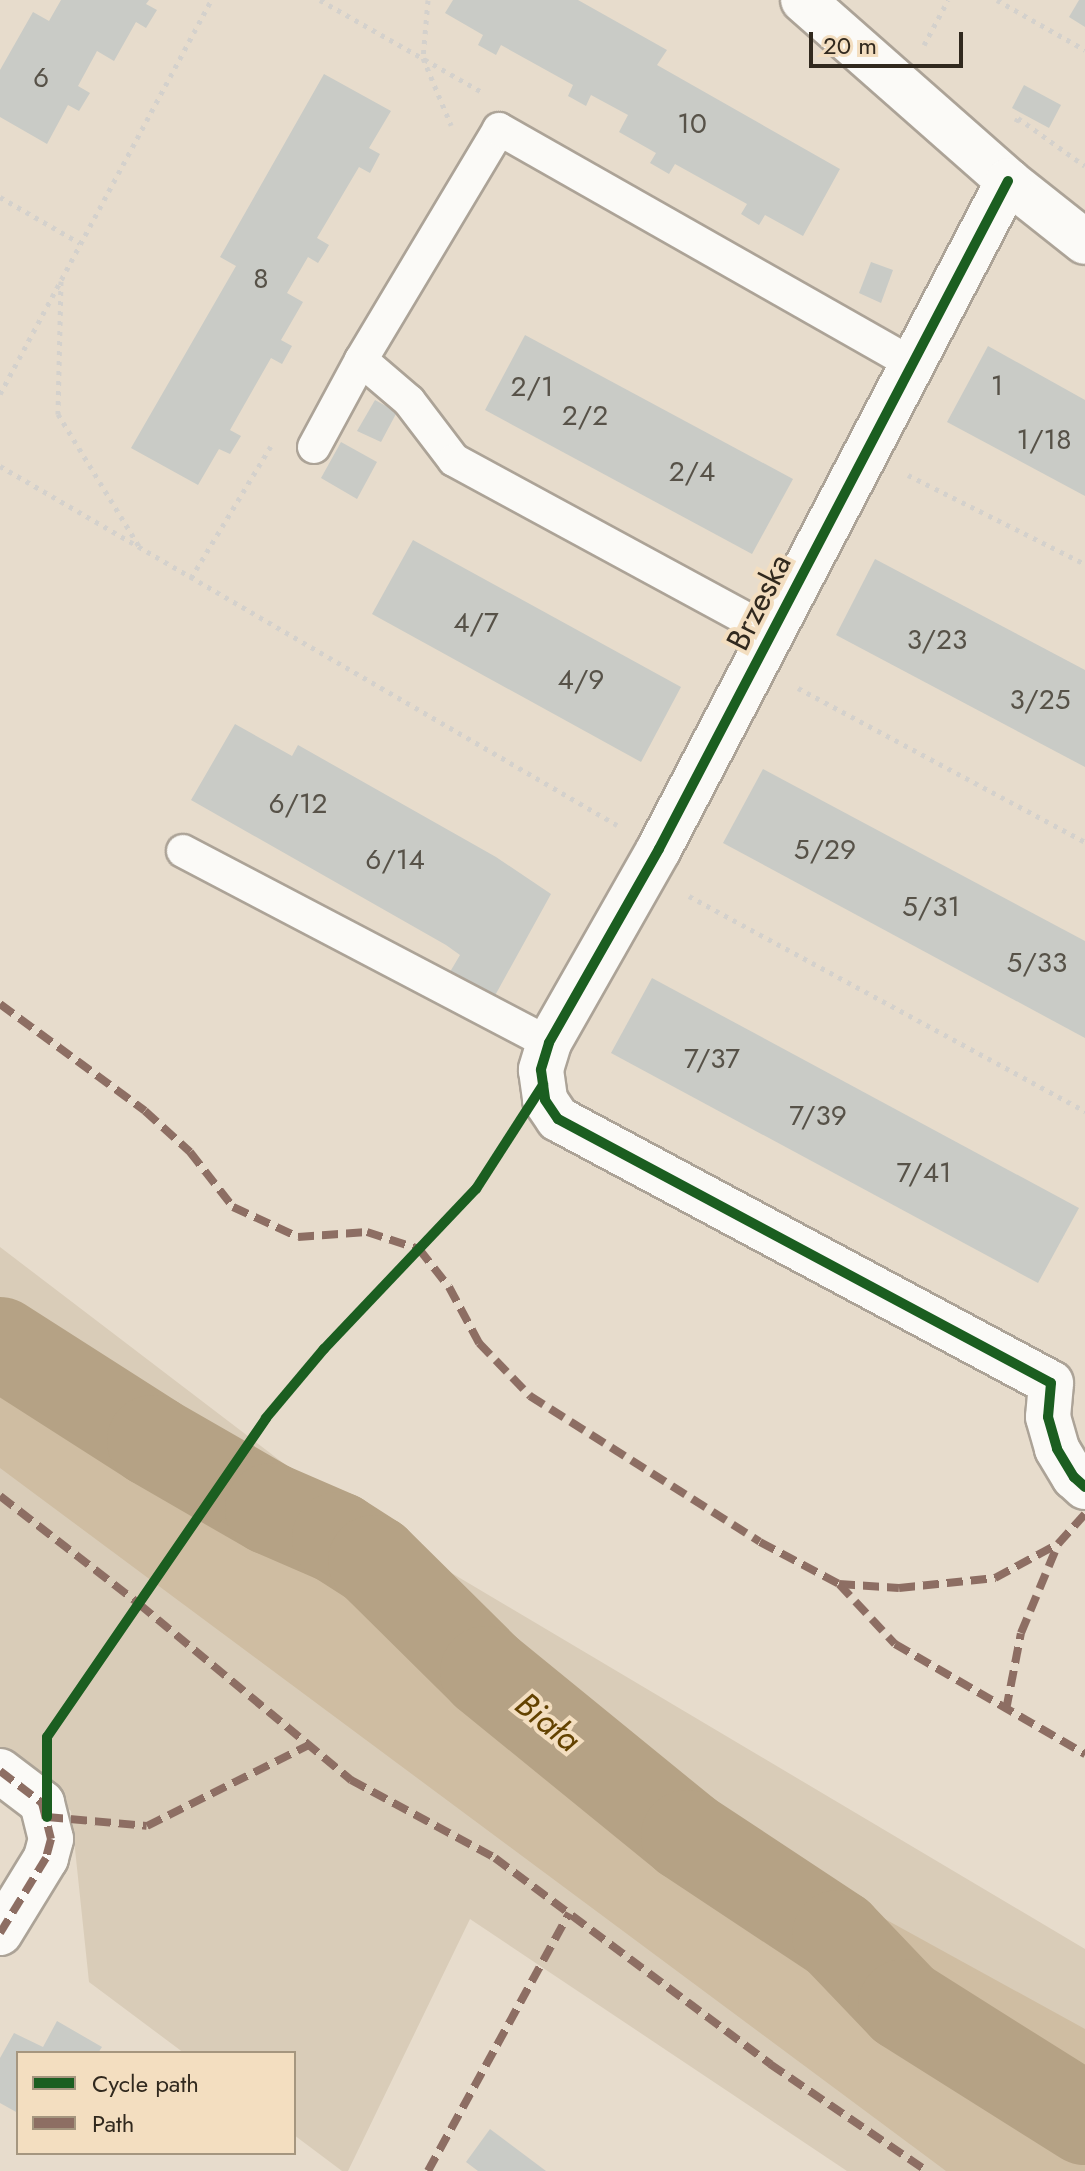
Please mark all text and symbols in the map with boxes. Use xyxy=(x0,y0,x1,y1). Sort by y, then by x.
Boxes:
scale bar xyxy=(813,16,967,66)
text: 20 m xyxy=(823,28,877,63)
house number: 6 xyxy=(33,61,49,95)
house number: 10 xyxy=(677,107,707,141)
house number: 8 xyxy=(253,262,269,296)
house number: 1 xyxy=(991,369,1003,403)
house number: 2/1 xyxy=(511,370,553,404)
house number: 2/2 xyxy=(562,399,608,433)
house number: 1/18 xyxy=(1017,423,1071,457)
house number: 2/4 xyxy=(669,455,715,489)
street label: Brzeska xyxy=(719,547,799,657)
house number: 4/7 xyxy=(453,606,499,640)
house number: 3/23 xyxy=(907,623,967,657)
house number: 4/9 xyxy=(558,663,604,697)
house number: 3/25 xyxy=(1009,683,1071,717)
house number: 6/12 xyxy=(268,787,328,821)
house number: 5/29 xyxy=(794,833,856,867)
house number: 6/14 xyxy=(365,843,425,877)
house number: 5/31 xyxy=(902,890,960,924)
house number: 5/33 xyxy=(1007,946,1067,980)
house number: 7/37 xyxy=(684,1042,740,1076)
house number: 7/39 xyxy=(789,1099,847,1133)
house number: 7/41 xyxy=(896,1156,952,1190)
water label: Biała xyxy=(507,1683,589,1761)
legend xyxy=(16,2051,296,2155)
text: Cycle path xyxy=(92,2066,199,2101)
text: Path xyxy=(92,2106,134,2141)

